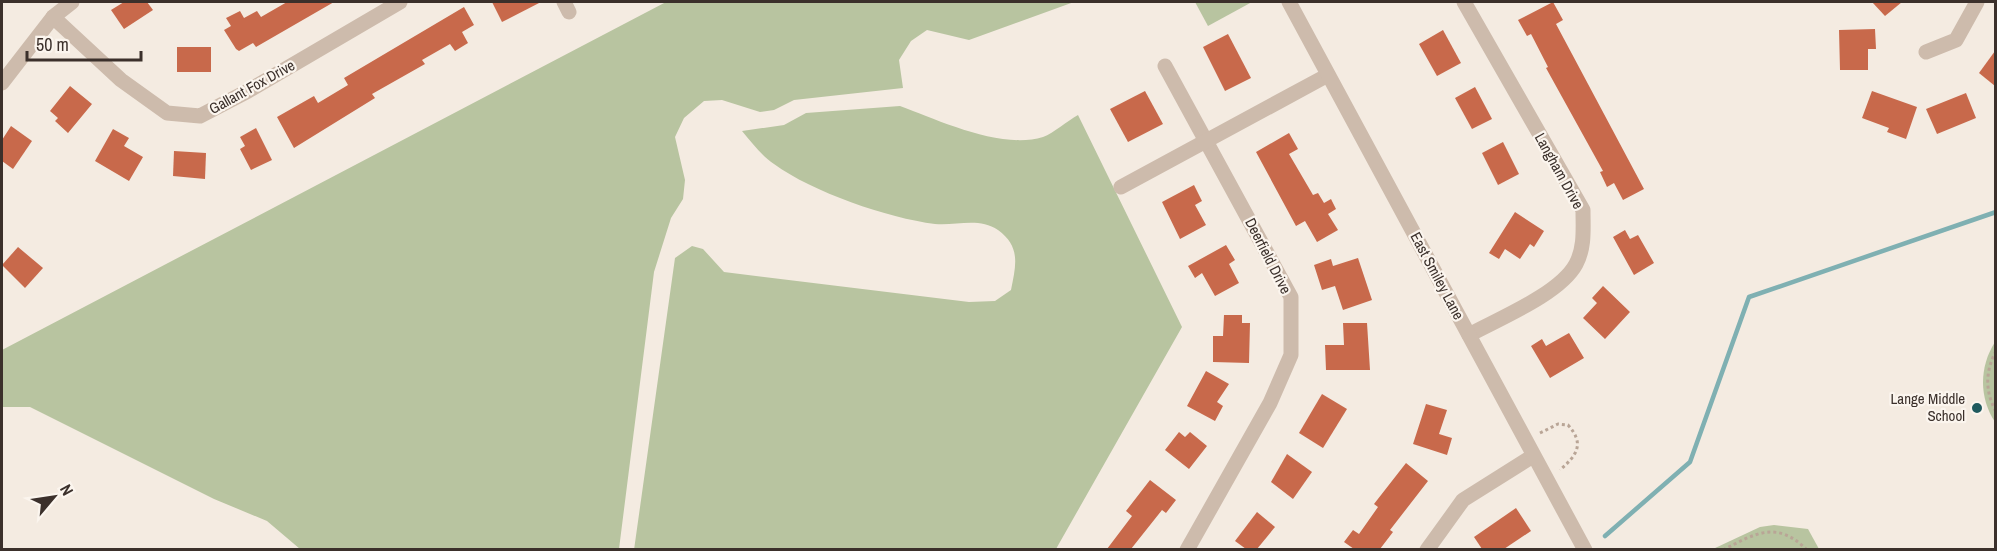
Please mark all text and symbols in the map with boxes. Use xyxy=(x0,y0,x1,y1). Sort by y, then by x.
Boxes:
scale bar xyxy=(27,24,141,62)
text: 50 m xyxy=(36,32,69,57)
street label: Gallant Fox Drive xyxy=(205,54,299,119)
street label: Langham Drive xyxy=(1530,129,1589,213)
street label: Deerfield Drive xyxy=(1240,214,1297,298)
street label: East Smiley Lane xyxy=(1406,228,1469,323)
place label: Lange Middle School xyxy=(1890,388,1965,426)
marker: Lange Middle School xyxy=(1970,401,1984,415)
north arrow xyxy=(24,467,84,527)
text: N xyxy=(55,480,79,499)

